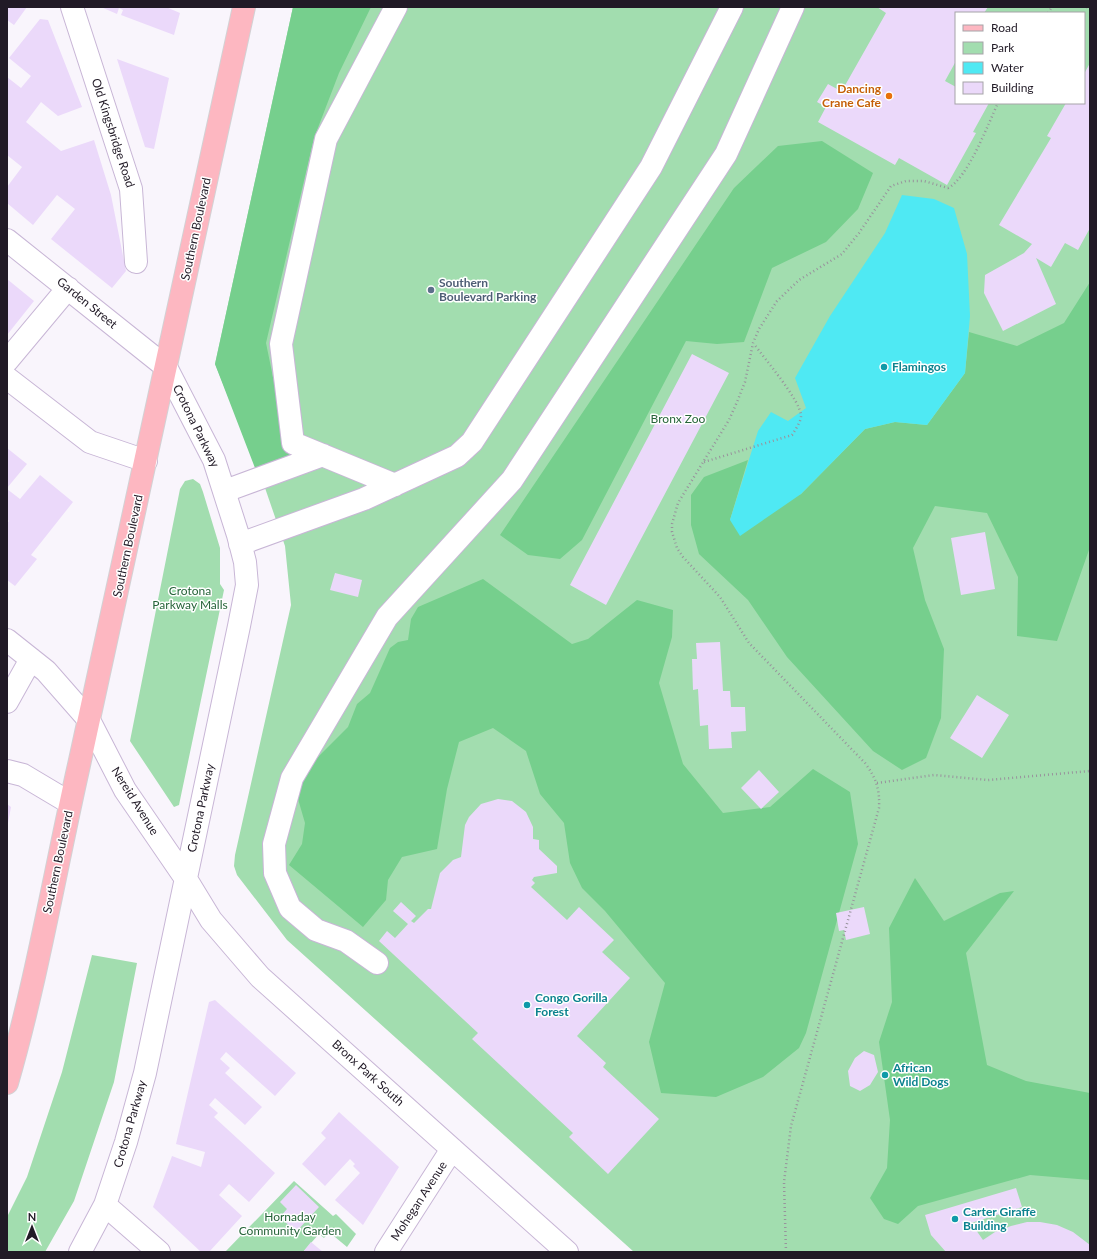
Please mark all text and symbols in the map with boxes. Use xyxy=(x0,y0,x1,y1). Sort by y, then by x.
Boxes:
legend xyxy=(955,12,1085,104)
text: Road xyxy=(991,20,1018,35)
text: Park xyxy=(991,40,1015,55)
text: Water xyxy=(991,60,1024,75)
street label: Old Kingsbridge Road xyxy=(89,76,138,189)
text: Building xyxy=(991,80,1034,95)
place label: Dancing Crane Cafe xyxy=(822,81,882,110)
marker: Dancing Crane Cafe xyxy=(884,91,894,101)
street label: Southern Boulevard xyxy=(177,176,214,282)
street label: Garden Street xyxy=(54,274,121,332)
place label: Southern Boulevard Parking xyxy=(439,275,537,304)
marker: Southern Boulevard Parking xyxy=(426,285,436,295)
place label: Flamingos xyxy=(892,359,946,374)
marker: Flamingos xyxy=(879,362,889,372)
street label: Crotona Parkway xyxy=(170,382,223,470)
park label: Bronx Zoo xyxy=(651,411,706,426)
street label: Southern Boulevard xyxy=(109,493,146,599)
park label: Crotona Parkway Malls xyxy=(152,583,228,612)
street label: Crotona Parkway xyxy=(184,761,217,854)
street label: Nereid Avenue xyxy=(108,764,162,838)
street label: Southern Boulevard xyxy=(39,809,76,915)
place label: Congo Gorilla Forest xyxy=(535,990,608,1019)
marker: Congo Gorilla Forest xyxy=(522,1000,532,1010)
street label: Bronx Park South xyxy=(329,1036,407,1109)
place label: African Wild Dogs xyxy=(892,1060,949,1089)
marker: African Wild Dogs xyxy=(880,1070,890,1080)
street label: Crotona Parkway xyxy=(110,1078,149,1169)
street label: Mohegan Avenue xyxy=(387,1158,450,1243)
place label: Carter Giraffe Building xyxy=(963,1204,1037,1233)
north arrow xyxy=(12,1207,52,1247)
park label: Hornaday Community Garden xyxy=(239,1209,341,1238)
text: N xyxy=(28,1210,36,1223)
marker: Carter Giraffe Building xyxy=(950,1214,960,1224)

